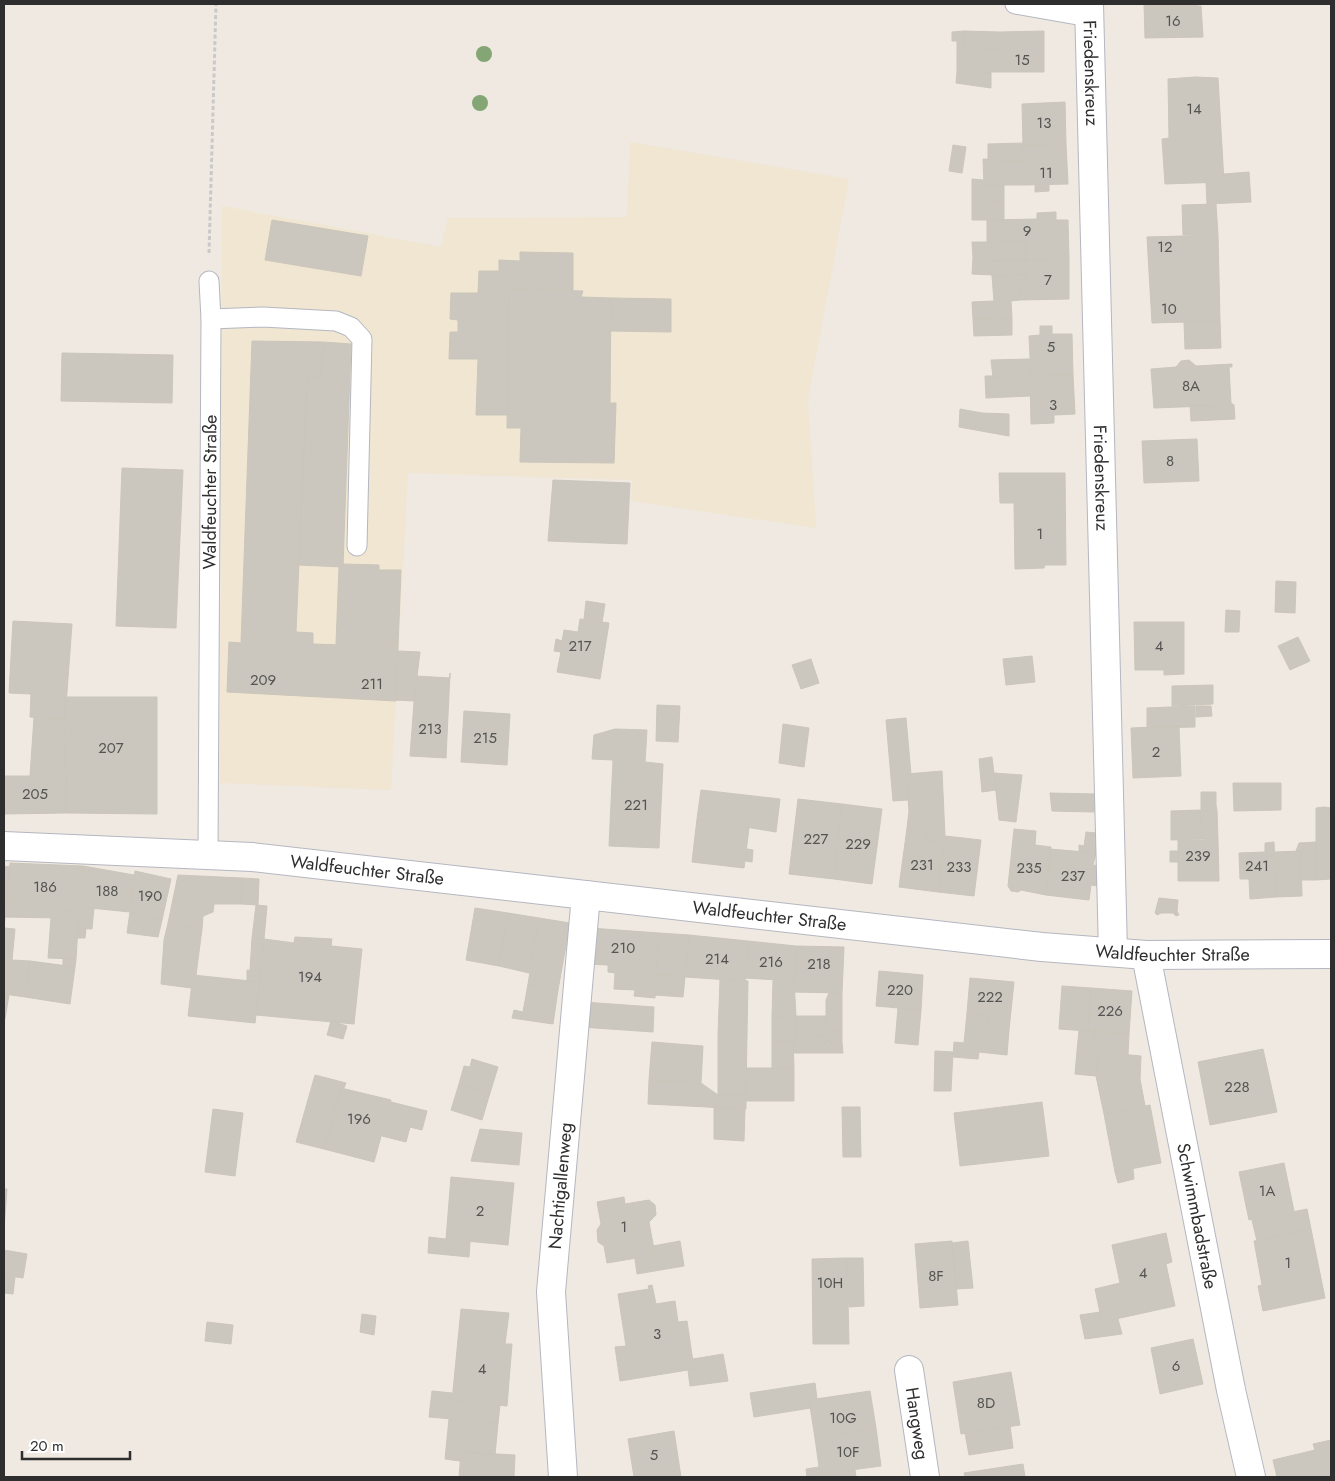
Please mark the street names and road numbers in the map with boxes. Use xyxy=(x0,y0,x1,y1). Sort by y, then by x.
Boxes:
street label: Friedenskreuz xyxy=(1076,20,1105,127)
street label: Waldfeuchter Straße xyxy=(197,415,223,569)
street label: Friedenskreuz xyxy=(1087,425,1115,532)
street label: Waldfeuchter Straße xyxy=(289,848,445,892)
street label: Waldfeuchter Straße xyxy=(691,894,848,938)
street label: Waldfeuchter Straße xyxy=(1094,938,1250,968)
street label: Nachtigallenweg xyxy=(542,1121,579,1250)
street label: Schwimmbadstraße xyxy=(1170,1141,1224,1291)
street label: Hangweg xyxy=(899,1385,935,1461)

